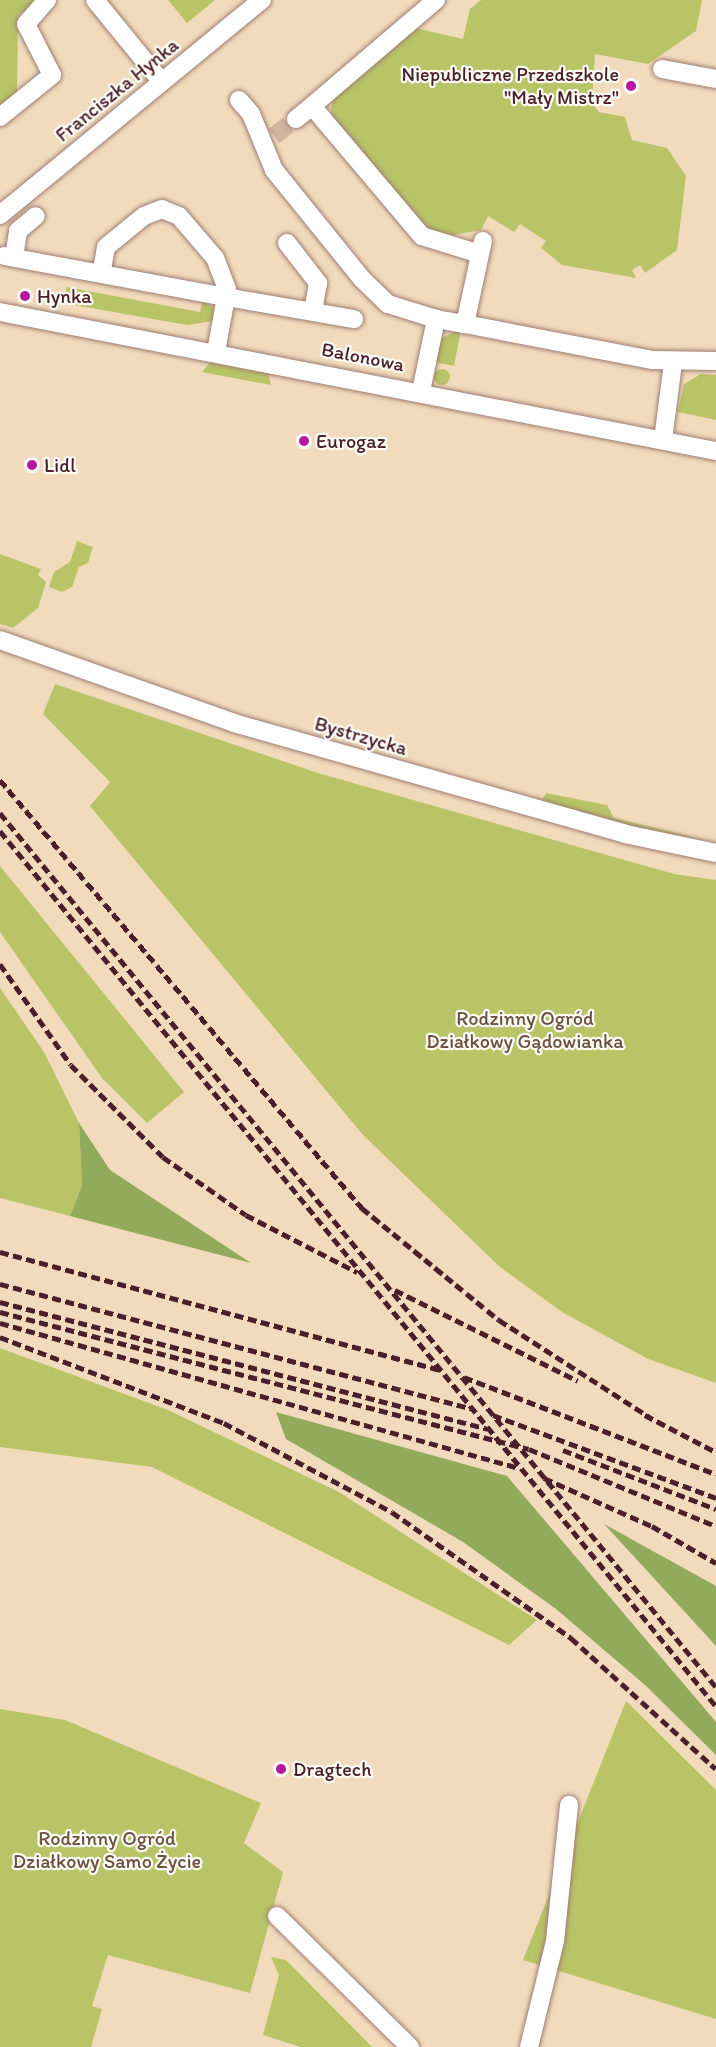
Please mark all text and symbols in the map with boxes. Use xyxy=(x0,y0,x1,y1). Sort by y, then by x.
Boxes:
street label: Franciszka Hynka xyxy=(51,33,183,147)
place label: Niepubliczne Przedszkole "Mały Mistrz" xyxy=(402,62,619,109)
marker: Niepubliczne Przedszkole "Mały Mistrz" xyxy=(624,79,638,93)
place label: Hynka xyxy=(37,284,92,308)
marker: Hynka xyxy=(18,289,32,303)
street label: Balonowa xyxy=(319,337,407,377)
place label: Eurogaz xyxy=(316,429,386,453)
marker: Eurogaz xyxy=(297,434,311,448)
place label: Lidl xyxy=(44,453,76,477)
marker: Lidl xyxy=(25,458,39,472)
street label: Bystrzycka xyxy=(312,711,410,761)
park label: Rodzinny Ogród Działkowy Gądowianka xyxy=(426,1006,624,1053)
place label: Dragtech xyxy=(293,1757,371,1781)
marker: Dragtech xyxy=(274,1762,288,1776)
park label: Rodzinny Ogród Działkowy Samo Życie xyxy=(13,1826,201,1873)

